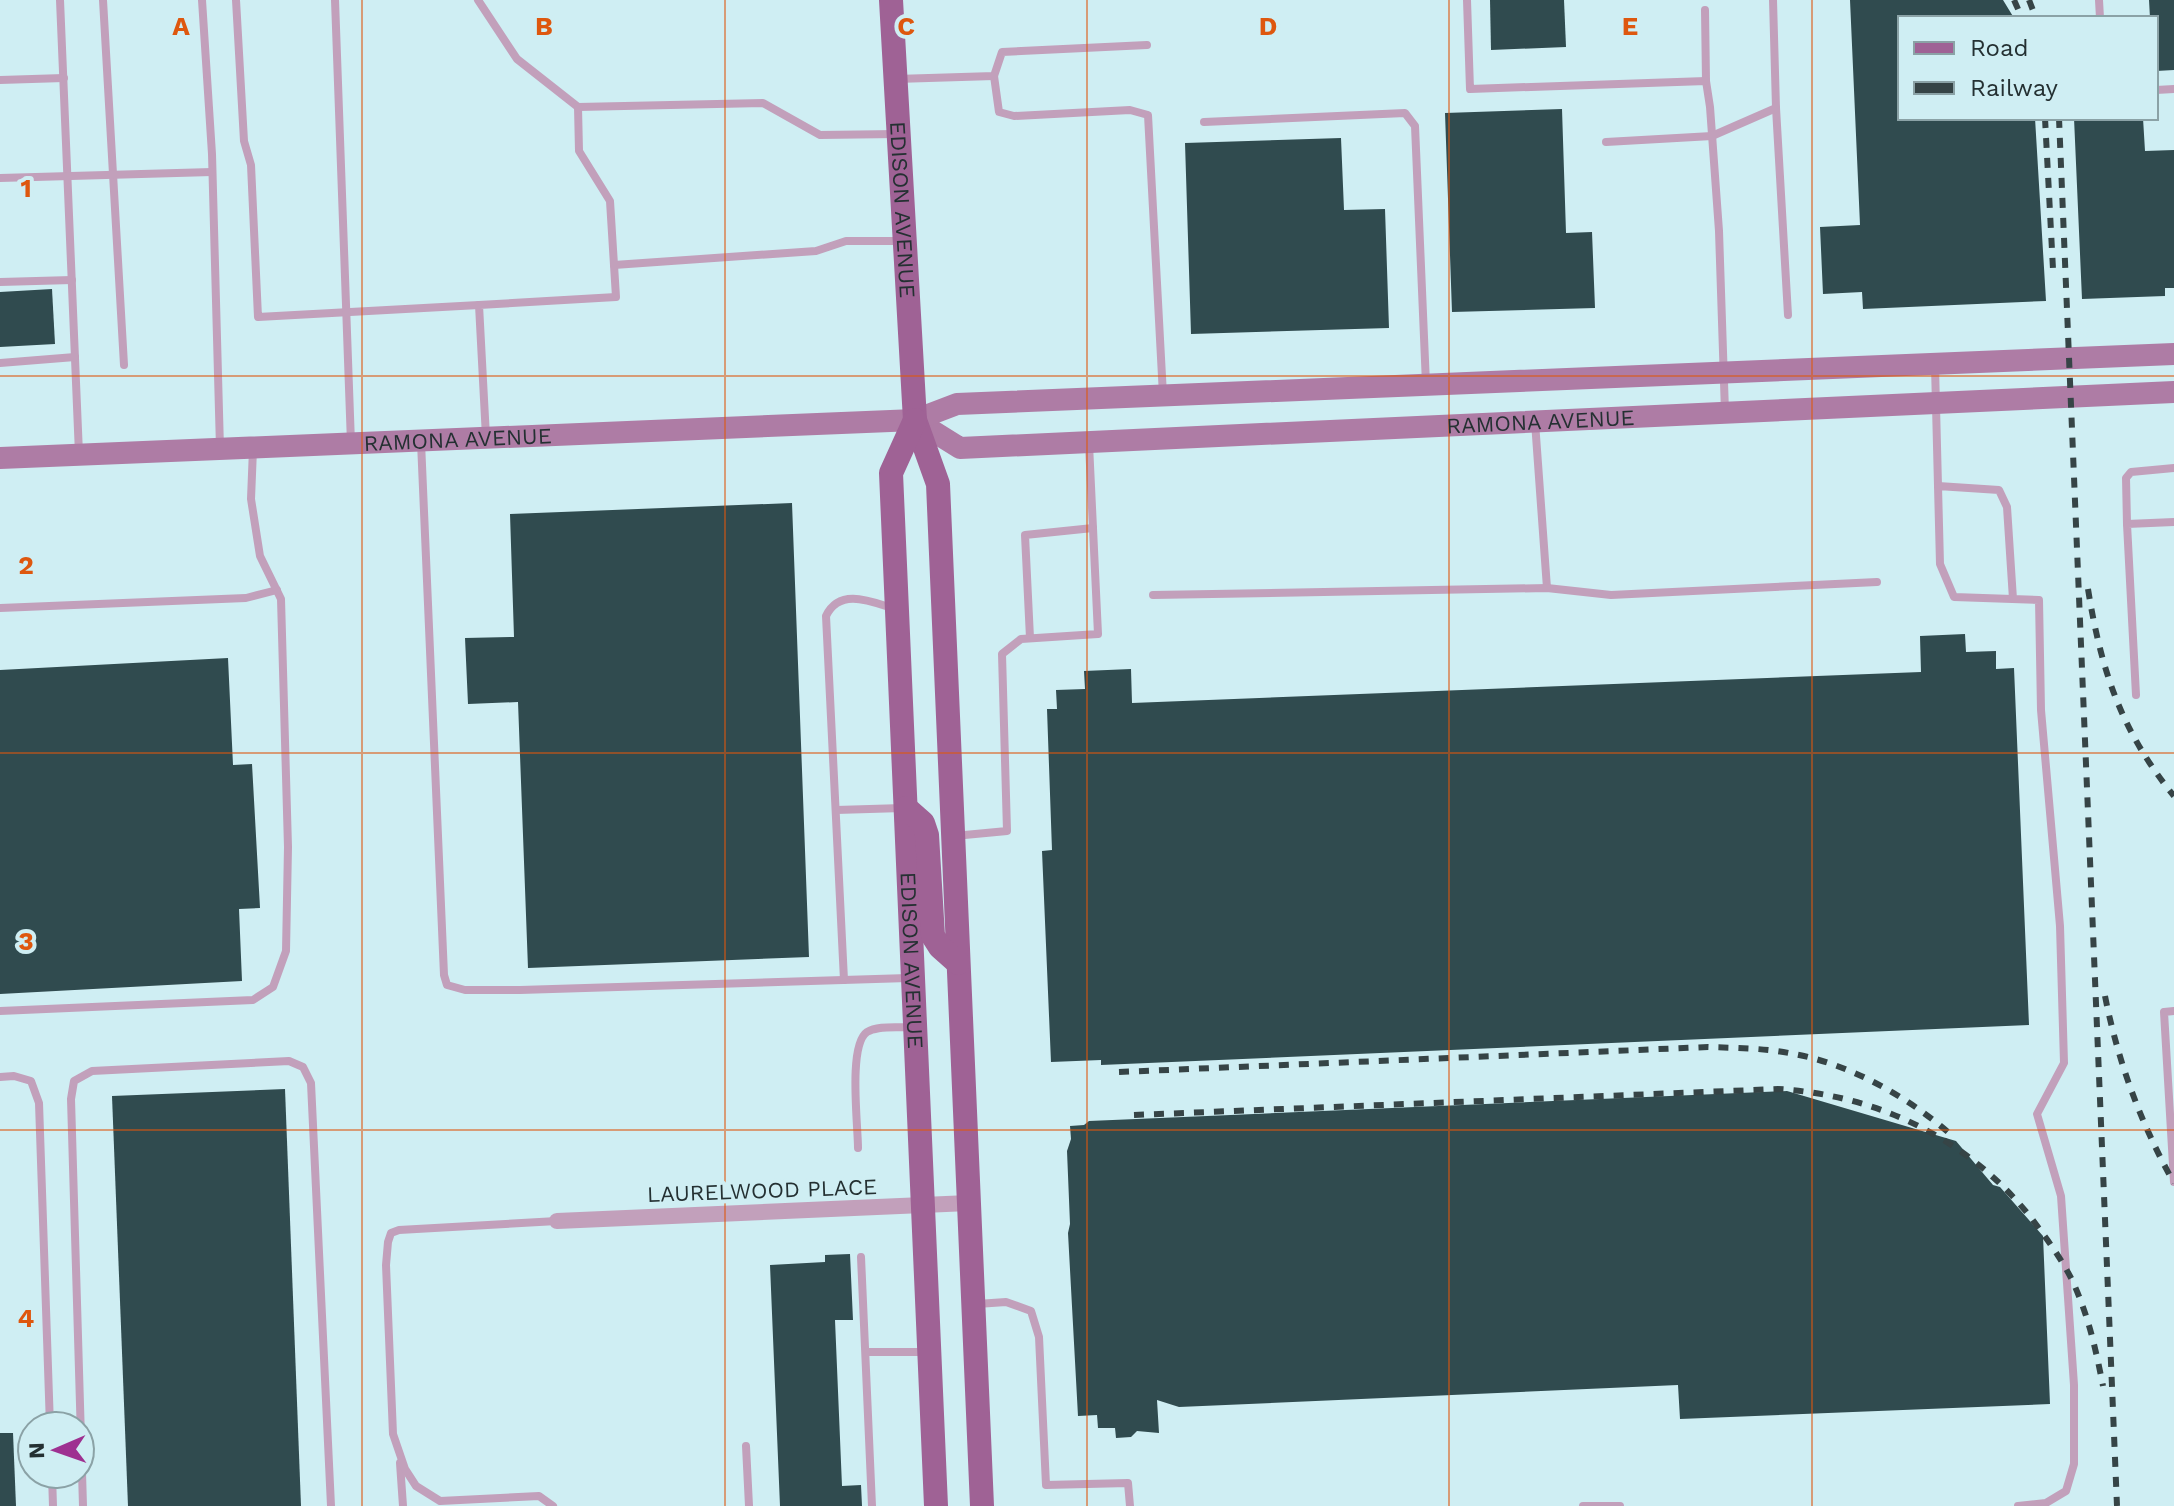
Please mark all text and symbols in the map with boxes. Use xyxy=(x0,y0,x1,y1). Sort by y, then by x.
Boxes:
text: A xyxy=(172,11,190,41)
text: B xyxy=(535,11,553,41)
text: C xyxy=(897,11,915,41)
text: D xyxy=(1259,11,1277,41)
text: E xyxy=(1622,11,1638,41)
legend xyxy=(1898,16,2158,120)
text: Road xyxy=(1970,34,2029,62)
text: Railway xyxy=(1970,74,2059,102)
street label: EDISON AVENUE xyxy=(885,121,920,299)
text: 1 xyxy=(20,173,32,203)
street label: RAMONA AVENUE xyxy=(1446,405,1635,439)
street label: RAMONA AVENUE xyxy=(363,423,552,456)
text: 2 xyxy=(18,550,34,580)
street label: EDISON AVENUE xyxy=(895,871,928,1049)
text: 3 xyxy=(18,926,34,956)
street label: LAURELWOOD PLACE xyxy=(647,1174,877,1207)
text: 4 xyxy=(18,1303,35,1333)
north arrow xyxy=(16,1410,96,1490)
text: N xyxy=(24,1442,49,1459)

